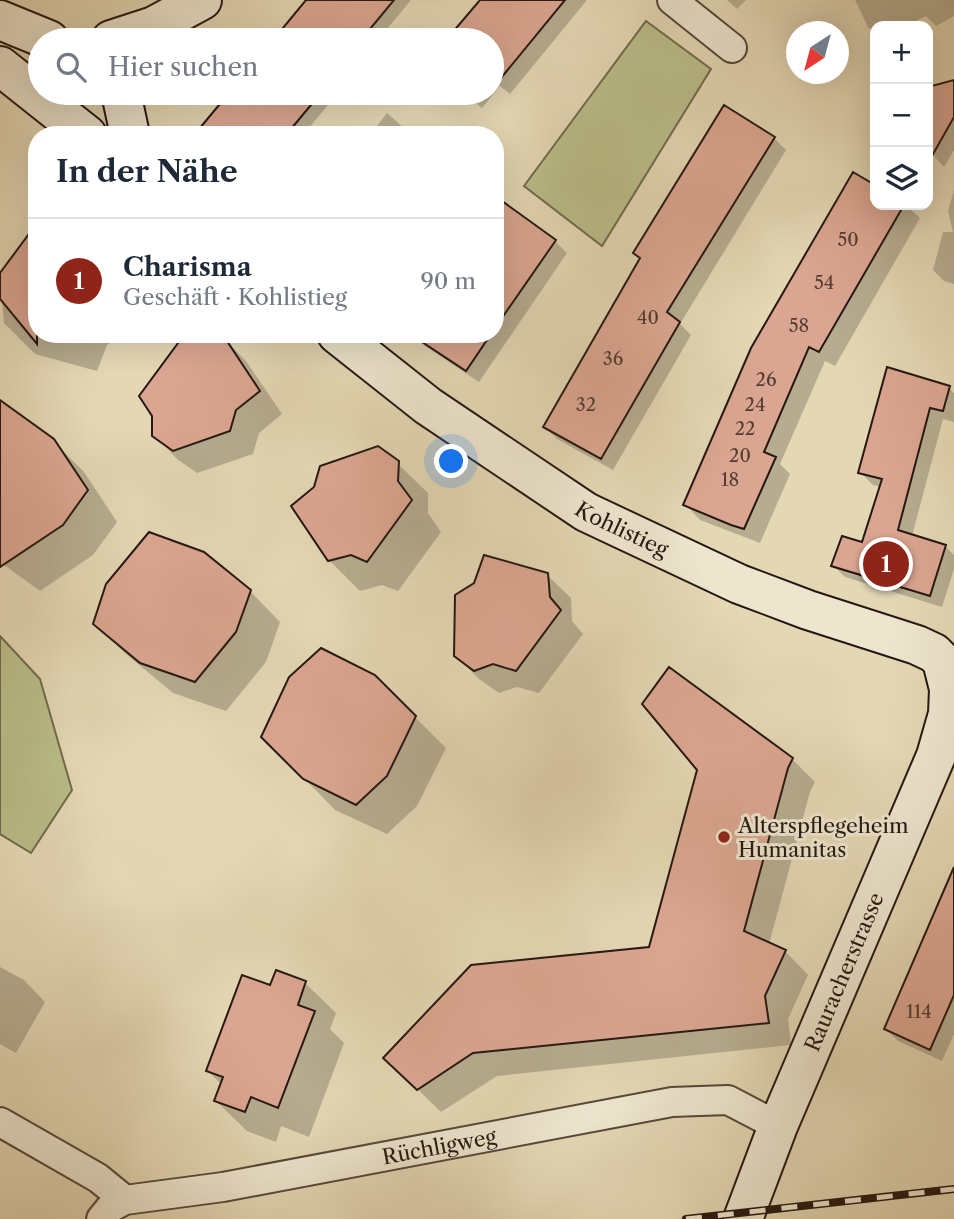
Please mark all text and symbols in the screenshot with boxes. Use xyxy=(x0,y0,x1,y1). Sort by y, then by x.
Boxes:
north arrow xyxy=(786,21,849,84)
map controls xyxy=(870,21,933,210)
button: + xyxy=(870,21,933,84)
search box xyxy=(28,28,504,105)
icon: search xyxy=(52,48,90,86)
text: Hier suchen xyxy=(108,51,258,83)
button: − xyxy=(870,84,933,147)
button: layers xyxy=(870,147,933,210)
text: In der Nähe xyxy=(56,153,238,190)
house number: 50 xyxy=(837,229,859,251)
text: Charisma xyxy=(123,251,252,283)
text: 1 xyxy=(74,267,84,295)
text: 90 m xyxy=(420,267,476,295)
house number: 54 xyxy=(814,272,834,294)
text: Geschäft · Kohlistieg xyxy=(123,283,347,311)
house number: 40 xyxy=(637,307,659,329)
house number: 58 xyxy=(789,315,809,337)
house number: 36 xyxy=(603,348,623,370)
house number: 26 xyxy=(756,369,776,391)
house number: 32 xyxy=(576,394,596,416)
house number: 24 xyxy=(745,394,765,416)
house number: 22 xyxy=(735,418,755,440)
your location xyxy=(434,444,468,478)
house number: 20 xyxy=(729,445,751,467)
house number: 18 xyxy=(721,469,739,491)
street label: Kohlistieg xyxy=(570,496,673,562)
pin: 1 xyxy=(863,538,909,590)
place label: Alterspflegeheim Humanitas xyxy=(737,813,909,862)
marker: Alterspflegeheim Humanitas xyxy=(716,829,732,845)
street label: Rauracherstrasse xyxy=(799,889,889,1055)
house number: 114 xyxy=(906,1001,932,1023)
street label: Rüchligweg xyxy=(380,1123,499,1169)

